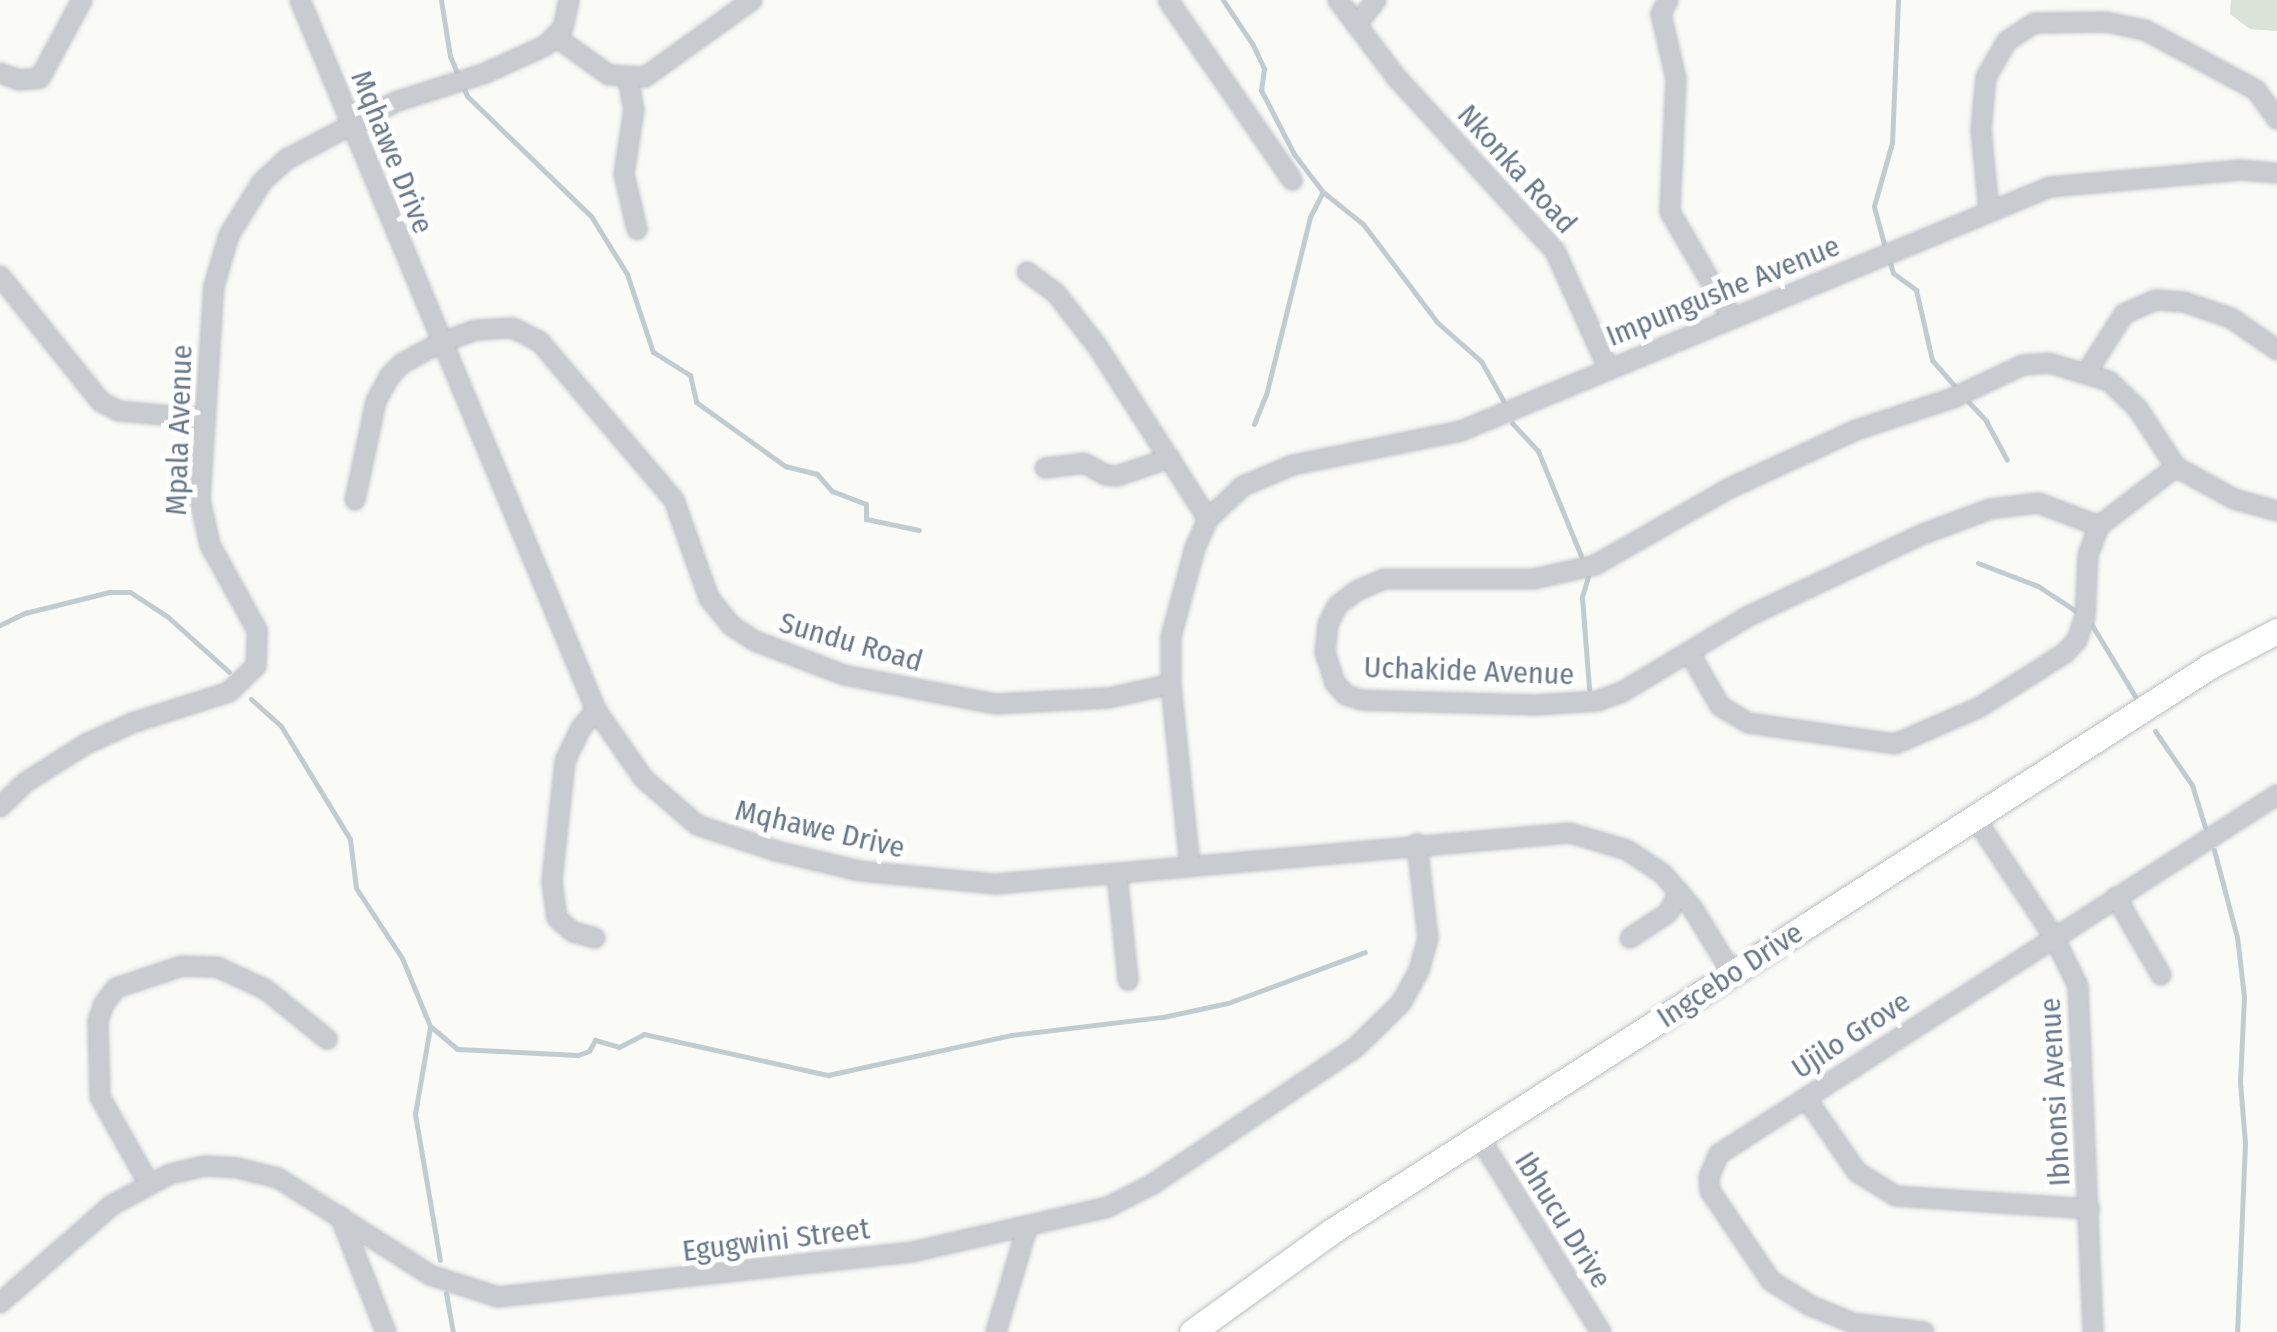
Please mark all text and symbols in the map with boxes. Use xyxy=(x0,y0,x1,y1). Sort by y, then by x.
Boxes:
street label: Mqhawe Drive xyxy=(343,65,441,239)
street label: Nkonka Road xyxy=(1450,97,1584,241)
street label: Impungushe Avenue xyxy=(1601,228,1845,354)
street label: Mpala Avenue xyxy=(158,344,200,516)
street label: Sundu Road xyxy=(775,604,927,680)
street label: Uchakide Avenue xyxy=(1363,649,1575,693)
street label: Mqhawe Drive xyxy=(732,792,908,866)
street label: Ingcebo Drive xyxy=(1650,915,1810,1035)
street label: Ujilo Grove xyxy=(1785,983,1917,1087)
street label: Ibhonsi Avenue xyxy=(2032,997,2078,1187)
street label: Ibhucu Drive xyxy=(1507,1145,1619,1295)
street label: Egugwini Street xyxy=(680,1211,872,1269)

